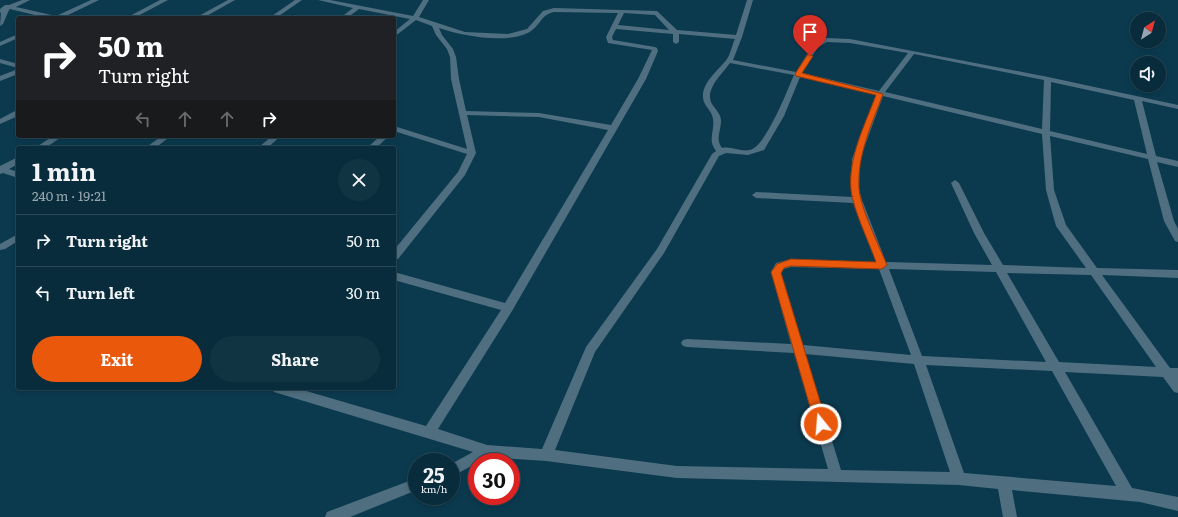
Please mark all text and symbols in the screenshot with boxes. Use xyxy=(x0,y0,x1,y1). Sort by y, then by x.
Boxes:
north arrow xyxy=(1130,12,1166,48)
map controls xyxy=(1130,12,1166,92)
pin xyxy=(793,15,827,56)
icon: arrive xyxy=(799,21,821,43)
text: 50 m xyxy=(98,24,164,66)
icon: right xyxy=(32,32,84,84)
button: sound xyxy=(1130,56,1166,92)
text: Turn right xyxy=(98,62,189,89)
icon: left xyxy=(132,108,154,130)
icon: ahead xyxy=(174,108,196,130)
icon: ahead xyxy=(216,108,238,130)
icon: right xyxy=(258,108,280,130)
text: 1 min xyxy=(32,153,96,188)
button: close xyxy=(338,159,380,201)
text: 240 m · 19:21 xyxy=(32,186,106,205)
text: Turn right xyxy=(66,229,148,252)
text: 50 m xyxy=(346,229,380,252)
icon: right xyxy=(32,230,54,252)
text: Turn left xyxy=(66,281,135,304)
text: 30 m xyxy=(346,281,380,304)
icon: left xyxy=(32,282,54,304)
button: Exit xyxy=(32,336,202,382)
button: Share xyxy=(210,336,380,382)
position arrow xyxy=(800,403,842,445)
speed limit sign: 30 xyxy=(468,453,520,505)
text: 25 xyxy=(423,459,445,489)
text: km/h xyxy=(421,481,447,496)

